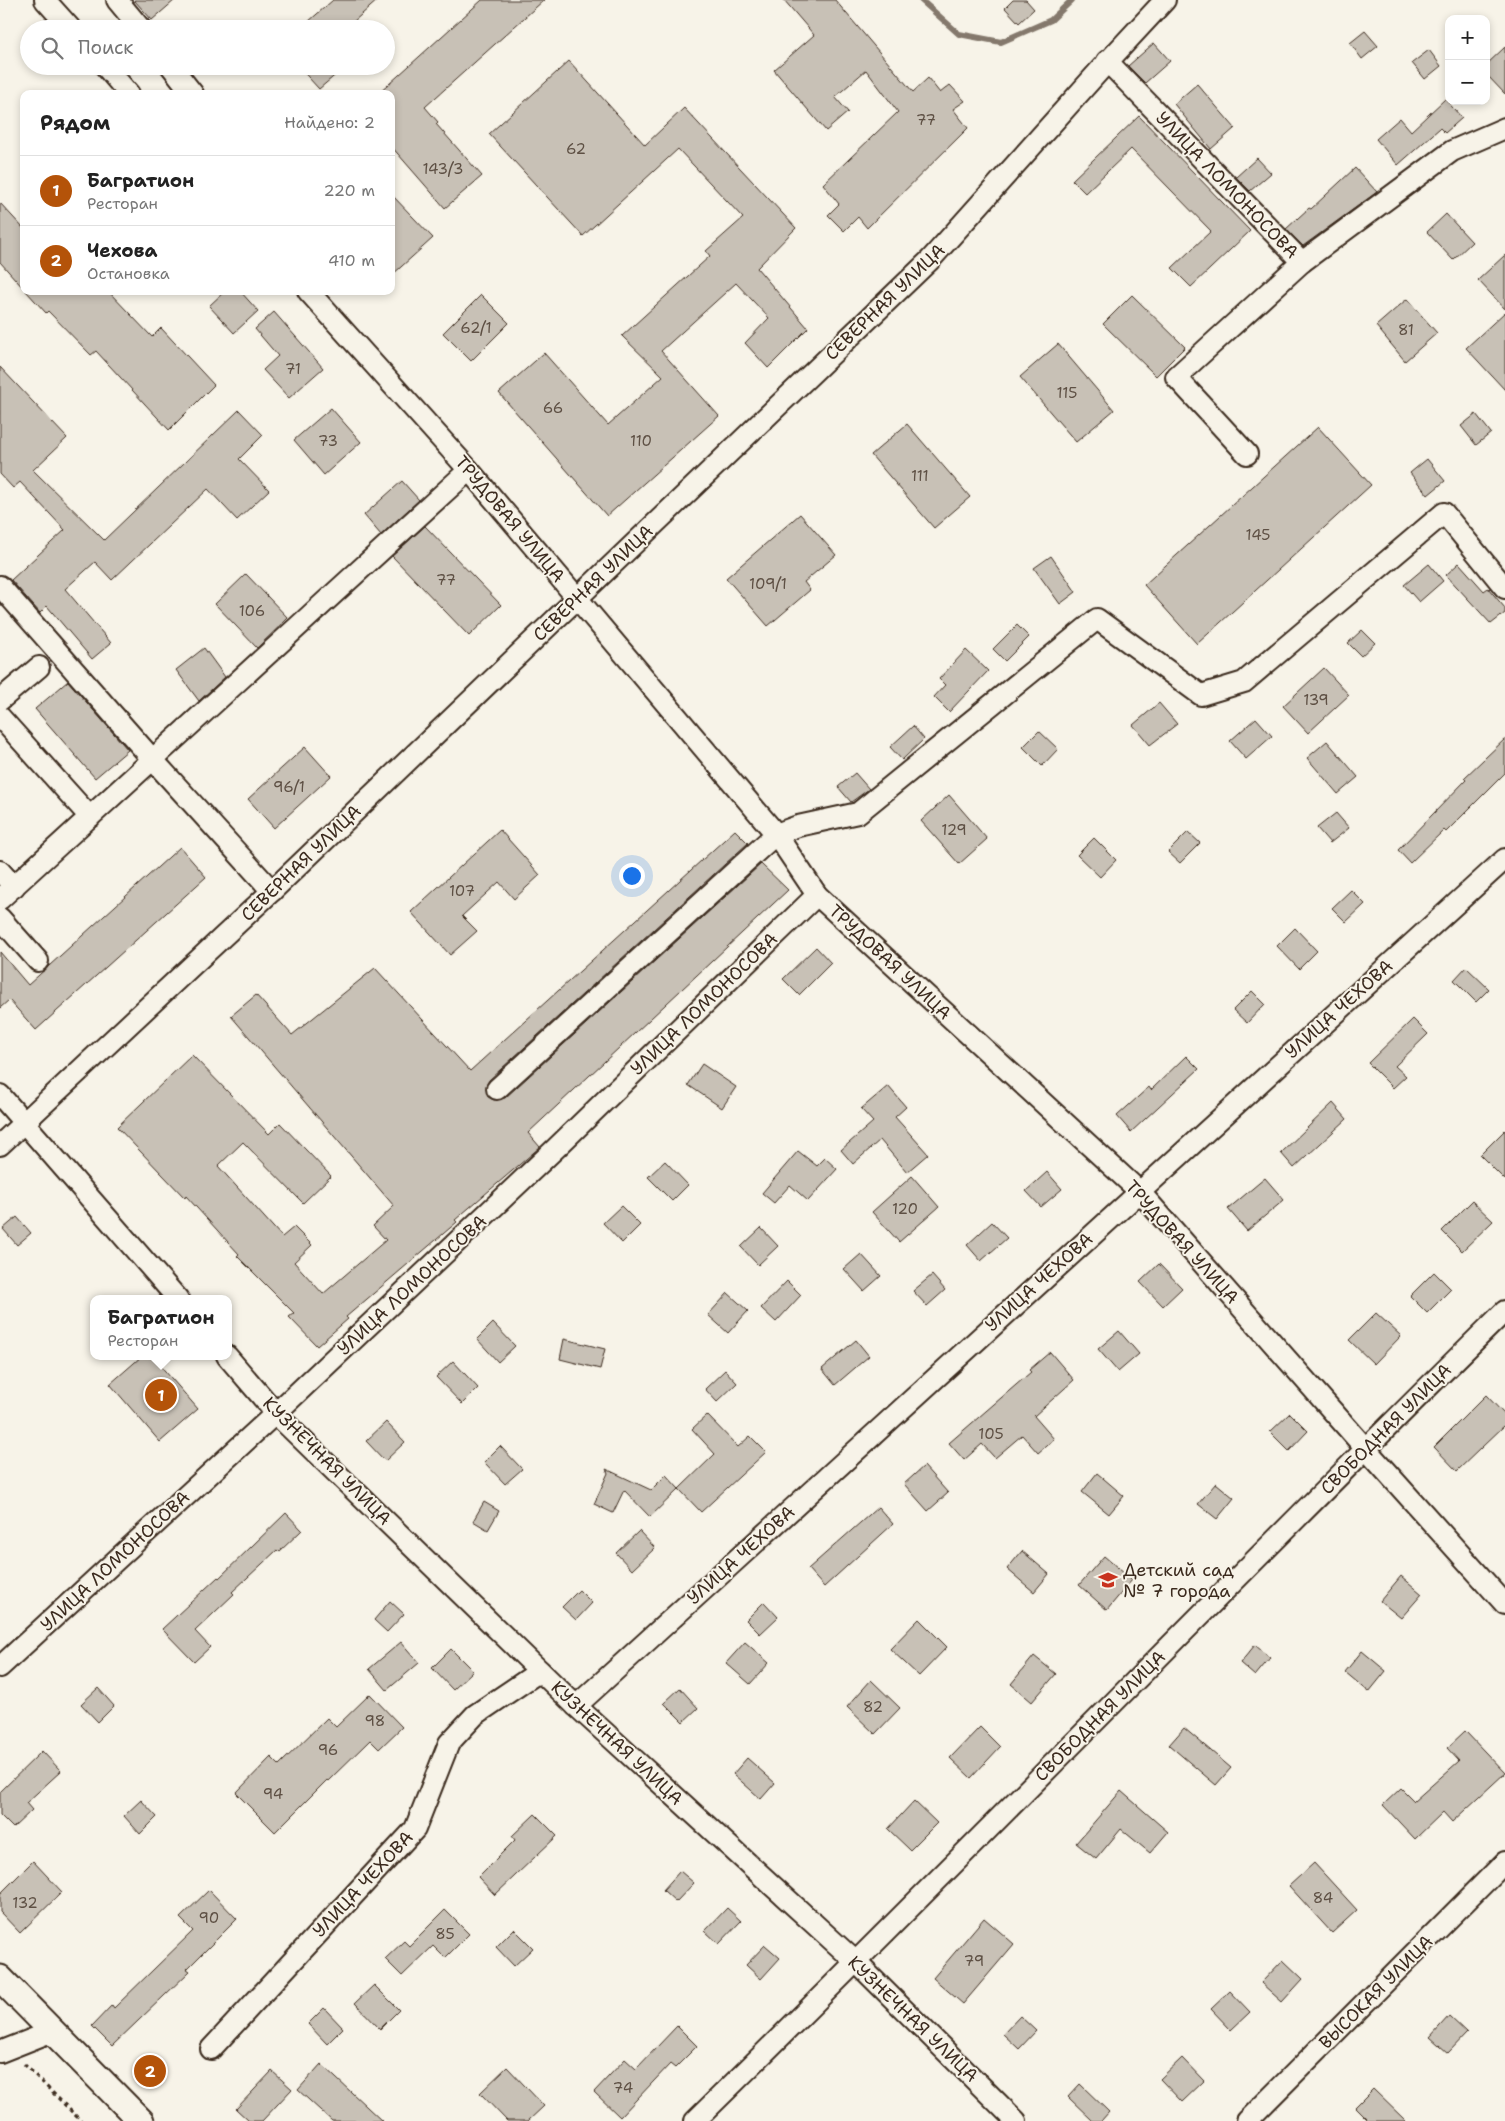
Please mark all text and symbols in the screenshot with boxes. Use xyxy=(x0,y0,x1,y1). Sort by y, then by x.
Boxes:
map controls xyxy=(1445,15,1490,105)
button: + xyxy=(1445,15,1490,60)
search box xyxy=(20,20,395,75)
icon: search xyxy=(38,34,66,62)
text: Поиск xyxy=(78,35,133,60)
button: − xyxy=(1445,60,1490,105)
street label: УЛИЦА ЛОМОНОСОВА xyxy=(1150,106,1304,264)
text: Рядом xyxy=(40,109,110,137)
house number: 77 xyxy=(916,110,936,130)
text: Найдено: 2 xyxy=(284,112,375,133)
house number: 62 xyxy=(566,139,586,159)
house number: 143/3 xyxy=(423,159,463,179)
text: Багратион xyxy=(87,168,194,193)
text: 1 xyxy=(52,180,60,201)
text: 220 m xyxy=(323,180,375,201)
text: Ресторан xyxy=(87,193,158,214)
text: Чехова xyxy=(87,238,158,263)
street label: СЕВЕРНАЯ УЛИЦА xyxy=(820,238,950,366)
text: 2 xyxy=(50,250,62,271)
text: 410 m xyxy=(328,250,375,271)
text: Остановка xyxy=(87,263,170,284)
house number: 62/1 xyxy=(460,318,492,338)
house number: 81 xyxy=(1398,320,1414,340)
house number: 71 xyxy=(285,359,301,379)
house number: 115 xyxy=(1057,383,1077,403)
house number: 66 xyxy=(543,398,563,418)
house number: 73 xyxy=(318,431,338,451)
house number: 110 xyxy=(630,431,652,451)
street label: ТРУДОВАЯ УЛИЦА xyxy=(450,450,570,588)
house number: 111 xyxy=(911,466,929,486)
street label: СЕВЕРНАЯ УЛИЦА xyxy=(528,519,658,647)
house number: 145 xyxy=(1246,525,1270,545)
house number: 77 xyxy=(436,570,456,590)
house number: 109/1 xyxy=(749,574,787,594)
house number: 106 xyxy=(239,601,265,621)
house number: 139 xyxy=(1303,690,1329,710)
house number: 96/1 xyxy=(273,777,305,797)
street label: СЕВЕРНАЯ УЛИЦА xyxy=(236,799,366,927)
house number: 129 xyxy=(941,820,967,840)
your location xyxy=(619,863,645,889)
house number: 107 xyxy=(449,881,475,901)
street label: ТРУДОВАЯ УЛИЦА xyxy=(824,899,956,1025)
street label: УЛИЦА ЛОМОНОСОВА xyxy=(625,927,783,1081)
street label: УЛИЦА ЧЕХОВА xyxy=(1280,954,1398,1064)
street label: ТРУДОВАЯ УЛИЦА xyxy=(1120,1175,1244,1309)
house number: 120 xyxy=(892,1199,918,1219)
street label: УЛИЦА ЛОМОНОСОВА xyxy=(332,1209,492,1361)
street label: УЛИЦА ЧЕХОВА xyxy=(980,1227,1098,1337)
popup xyxy=(90,1295,232,1360)
text: Багратион xyxy=(107,1305,215,1330)
text: Ресторан xyxy=(107,1330,178,1351)
street label: СВОБОДНАЯ УЛИЦА xyxy=(1315,1358,1457,1500)
pin: 1 xyxy=(145,1376,177,1414)
street label: КУЗНЕЧНАЯ УЛИЦА xyxy=(258,1392,396,1530)
house number: 105 xyxy=(978,1424,1004,1444)
street label: УЛИЦА ЛОМОНОСОВА xyxy=(35,1485,195,1637)
street label: УЛИЦА ЧЕХОВА xyxy=(682,1500,800,1610)
place label: Детский сад № 7 города xyxy=(1123,1558,1235,1603)
school or university icon: Детский сад № 7 города xyxy=(1097,1569,1119,1591)
street label: СВОБОДНАЯ УЛИЦА xyxy=(1029,1645,1171,1787)
street label: КУЗНЕЧНАЯ УЛИЦА xyxy=(546,1675,688,1811)
house number: 82 xyxy=(863,1697,883,1717)
house number: 98 xyxy=(365,1711,385,1731)
house number: 96 xyxy=(318,1740,338,1760)
house number: 94 xyxy=(263,1784,283,1804)
street label: УЛИЦА ЧЕХОВА xyxy=(307,1826,419,1942)
house number: 84 xyxy=(1313,1888,1333,1908)
house number: 132 xyxy=(12,1893,38,1913)
house number: 90 xyxy=(199,1908,219,1928)
house number: 85 xyxy=(435,1924,455,1944)
street label: ВЫСОКАЯ УЛИЦА xyxy=(1314,1930,1438,2054)
street label: КУЗНЕЧНАЯ УЛИЦА xyxy=(843,1951,983,2087)
house number: 79 xyxy=(964,1951,984,1971)
pin: 2 xyxy=(134,2052,166,2090)
house number: 74 xyxy=(613,2078,633,2098)

